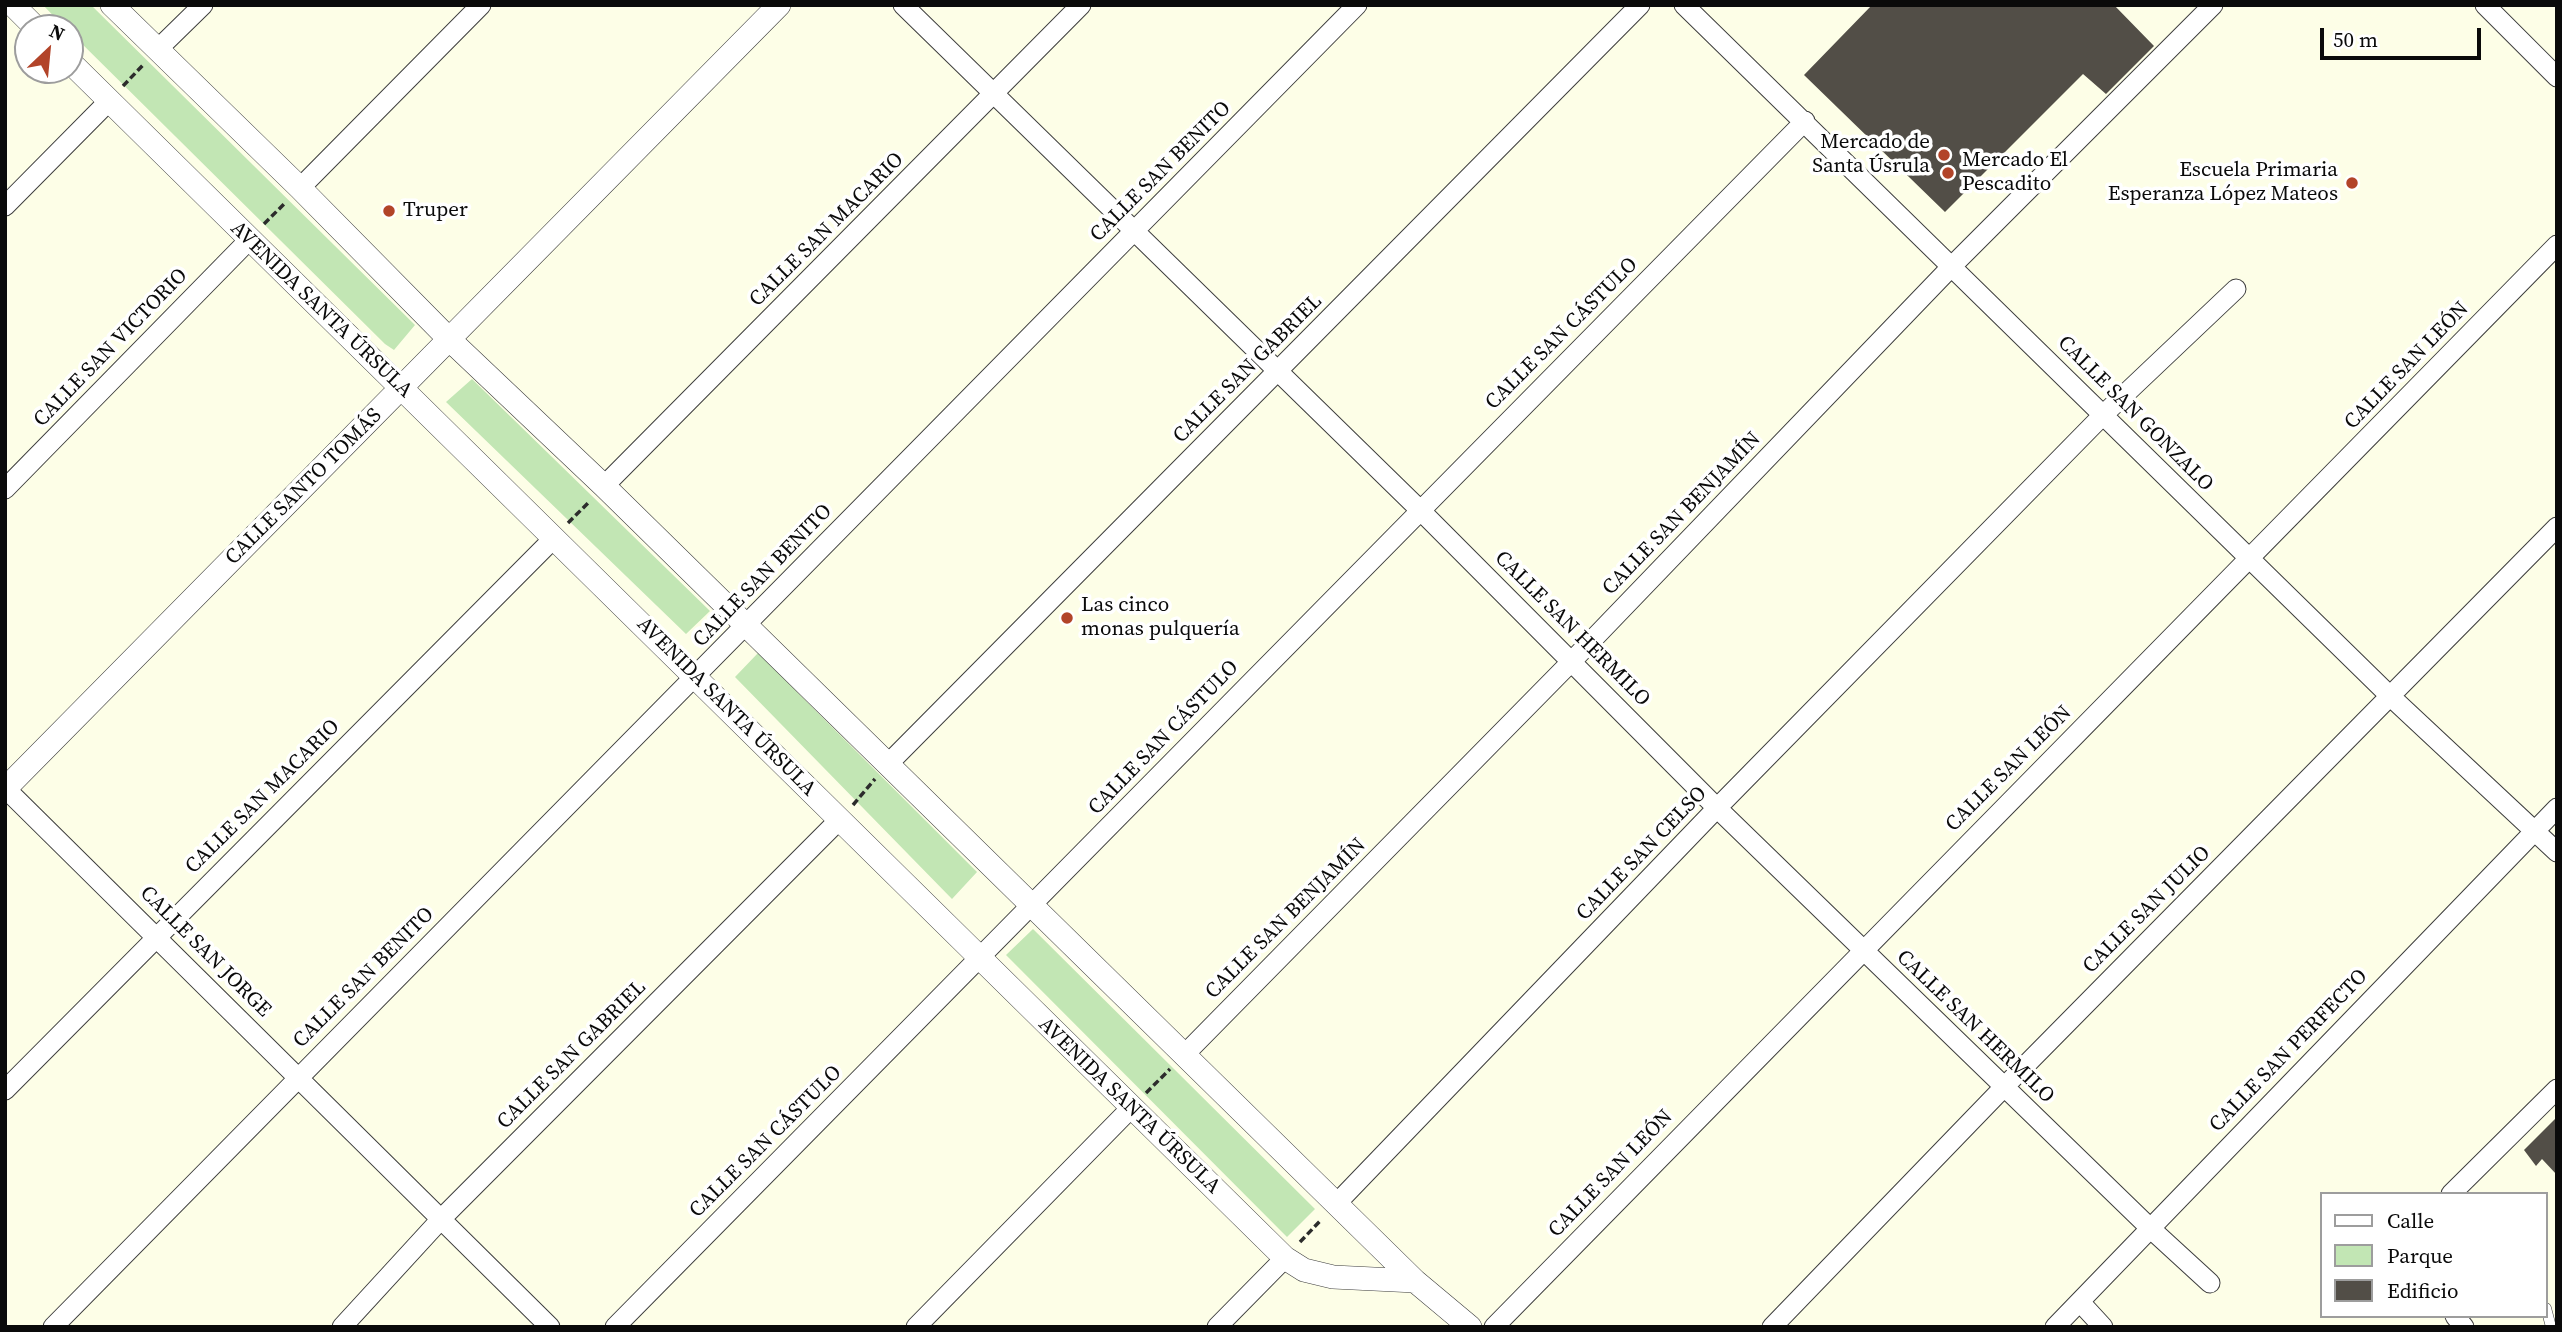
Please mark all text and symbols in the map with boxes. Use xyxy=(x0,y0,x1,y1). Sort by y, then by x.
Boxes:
north arrow xyxy=(14,14,84,84)
scale bar xyxy=(2324,14,2485,58)
text: N xyxy=(45,17,69,47)
text: 50 m xyxy=(2333,25,2378,54)
street label: CALLE SAN BENITO xyxy=(1085,96,1237,248)
place label: Mercado de Santa Úsrula xyxy=(1812,130,1930,180)
marker: Mercado de Santa Úsrula xyxy=(1936,147,1952,163)
street label: CALLE SAN MACARIO xyxy=(745,148,909,312)
place label: Mercado El Pescadito xyxy=(1962,148,2068,198)
place label: Escuela Primaria Esperanza López Mateos xyxy=(2108,158,2338,208)
marker: Mercado El Pescadito xyxy=(1940,165,1956,181)
marker: Escuela Primaria Esperanza López Mateos xyxy=(2344,175,2360,191)
place label: Truper xyxy=(403,198,468,224)
marker: Truper xyxy=(381,203,397,219)
street label: AVENIDA SANTA ÚRSULA xyxy=(225,216,417,404)
street label: CALLE SAN CÁSTULO xyxy=(1481,253,1643,415)
street label: CALLE SAN VICTORIO xyxy=(29,264,193,432)
street label: CALLE SAN GABRIEL xyxy=(1168,289,1328,449)
street label: CALLE SAN LEÓN xyxy=(2340,297,2474,435)
street label: CALLE SAN GONZALO xyxy=(2052,331,2218,497)
street label: CALLE SANTO TOMÁS xyxy=(220,403,388,571)
street label: CALLE SAN BENJAMÍN xyxy=(1598,427,1766,601)
street label: CALLE SAN BENITO xyxy=(688,499,838,653)
street label: CALLE SAN HERMILO xyxy=(1489,546,1655,712)
place label: Las cinco monas pulquería xyxy=(1081,593,1240,643)
marker: Las cinco monas pulquería xyxy=(1059,610,1075,626)
street label: AVENIDA SANTA ÚRSULA xyxy=(631,612,821,802)
street label: CALLE SAN CÁSTULO xyxy=(1084,655,1244,821)
street label: CALLE SAN LEÓN xyxy=(1941,701,2077,837)
street label: CALLE SAN MACARIO xyxy=(181,715,345,879)
street label: CALLE SAN CELSO xyxy=(1572,782,1712,926)
street label: CALLE SAN BENJAMÍN xyxy=(1200,833,1372,1005)
street label: CALLE SAN JULIO xyxy=(2078,841,2216,979)
street label: CALLE SAN JORGE xyxy=(134,881,276,1023)
street label: CALLE SAN BENITO xyxy=(288,902,440,1054)
street label: CALLE SAN HERMILO xyxy=(1891,945,2059,1109)
street label: CALLE SAN PERFECTO xyxy=(2205,964,2373,1138)
street label: CALLE SAN GABRIEL xyxy=(492,975,652,1135)
street label: AVENIDA SANTA ÚRSULA xyxy=(1033,1012,1225,1200)
street label: CALLE SAN CÁSTULO xyxy=(685,1061,847,1223)
street label: CALLE SAN LEÓN xyxy=(1544,1105,1678,1243)
legend xyxy=(2320,1192,2548,1318)
text: Calle xyxy=(2387,1206,2434,1235)
text: Parque xyxy=(2387,1241,2453,1270)
text: Edificio xyxy=(2387,1276,2459,1305)

